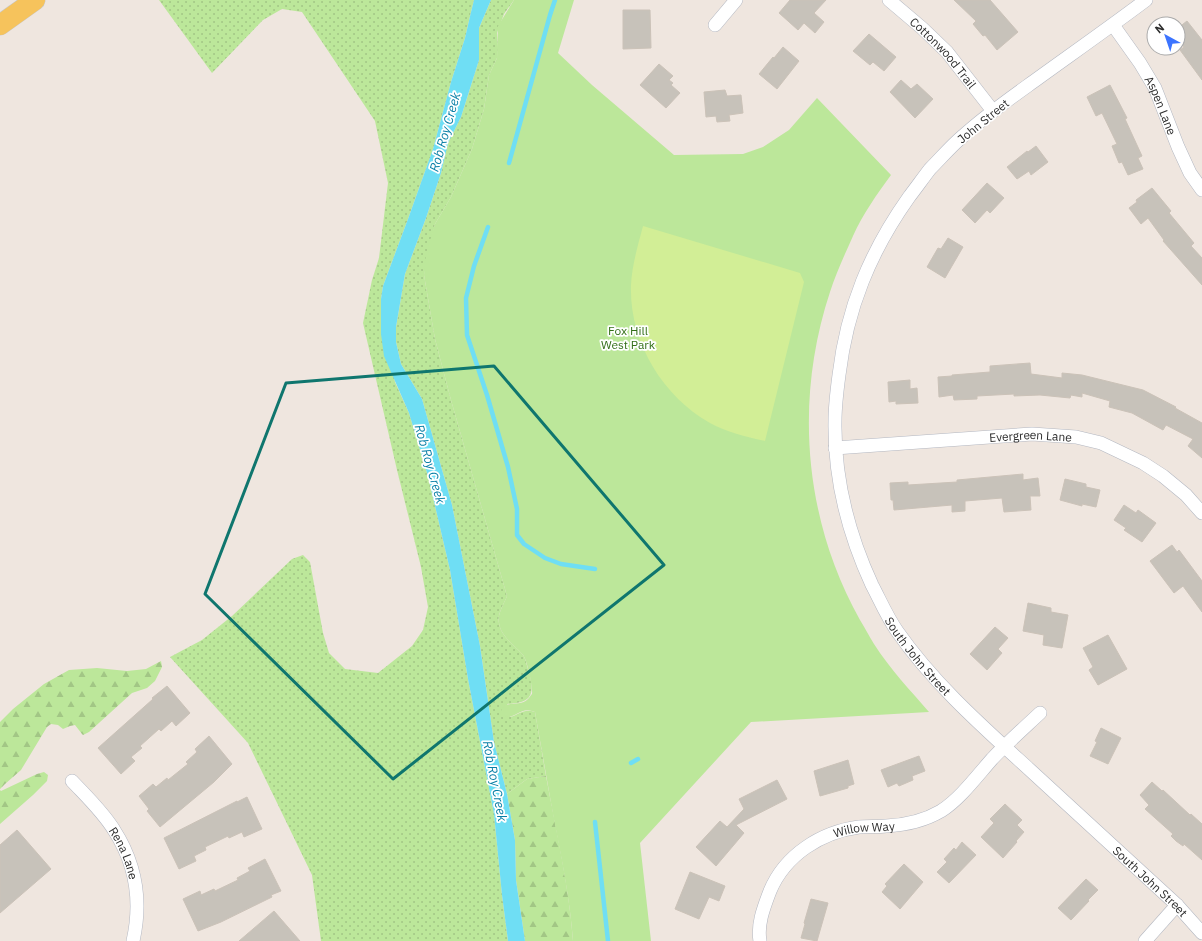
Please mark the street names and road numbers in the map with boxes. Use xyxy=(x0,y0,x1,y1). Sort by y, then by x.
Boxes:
street label: Cottonwood Trail xyxy=(907,14,980,91)
street label: Aspen Lane xyxy=(1142,73,1180,137)
street label: John Street xyxy=(954,96,1012,146)
street label: Evergreen Lane xyxy=(989,426,1073,445)
street label: South John Street xyxy=(882,614,954,698)
street label: Willow Way xyxy=(831,818,895,840)
street label: Rena Lane xyxy=(106,824,142,881)
street label: South John Street xyxy=(1110,843,1191,919)

